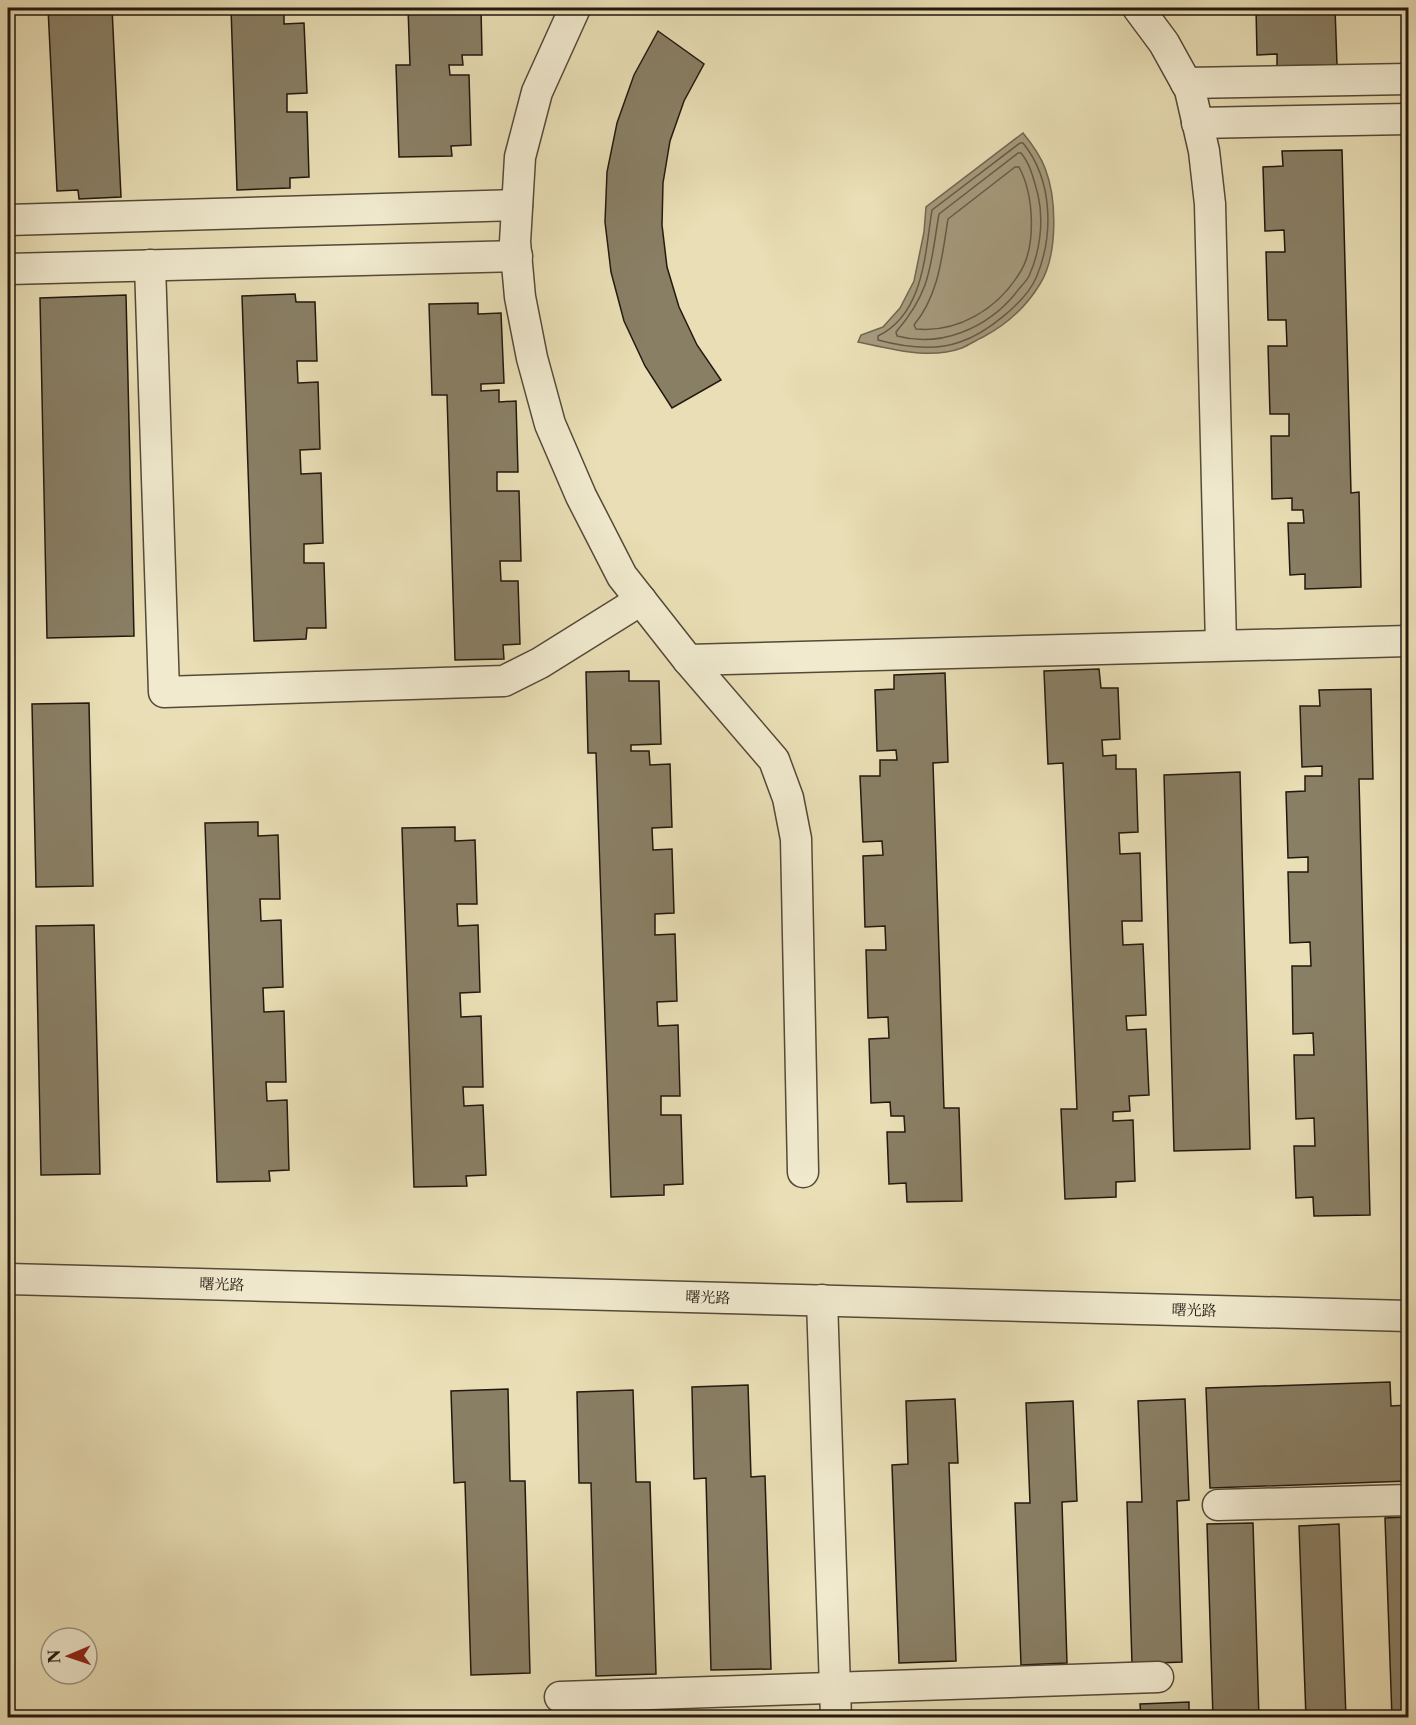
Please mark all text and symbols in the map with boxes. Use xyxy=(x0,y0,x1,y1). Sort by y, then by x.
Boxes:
street label: 曙光路 xyxy=(199,1274,245,1294)
street label: 曙光路 xyxy=(685,1287,731,1307)
street label: 曙光路 xyxy=(1171,1300,1217,1320)
north arrow xyxy=(39,1626,99,1686)
text: N xyxy=(44,1649,64,1664)

